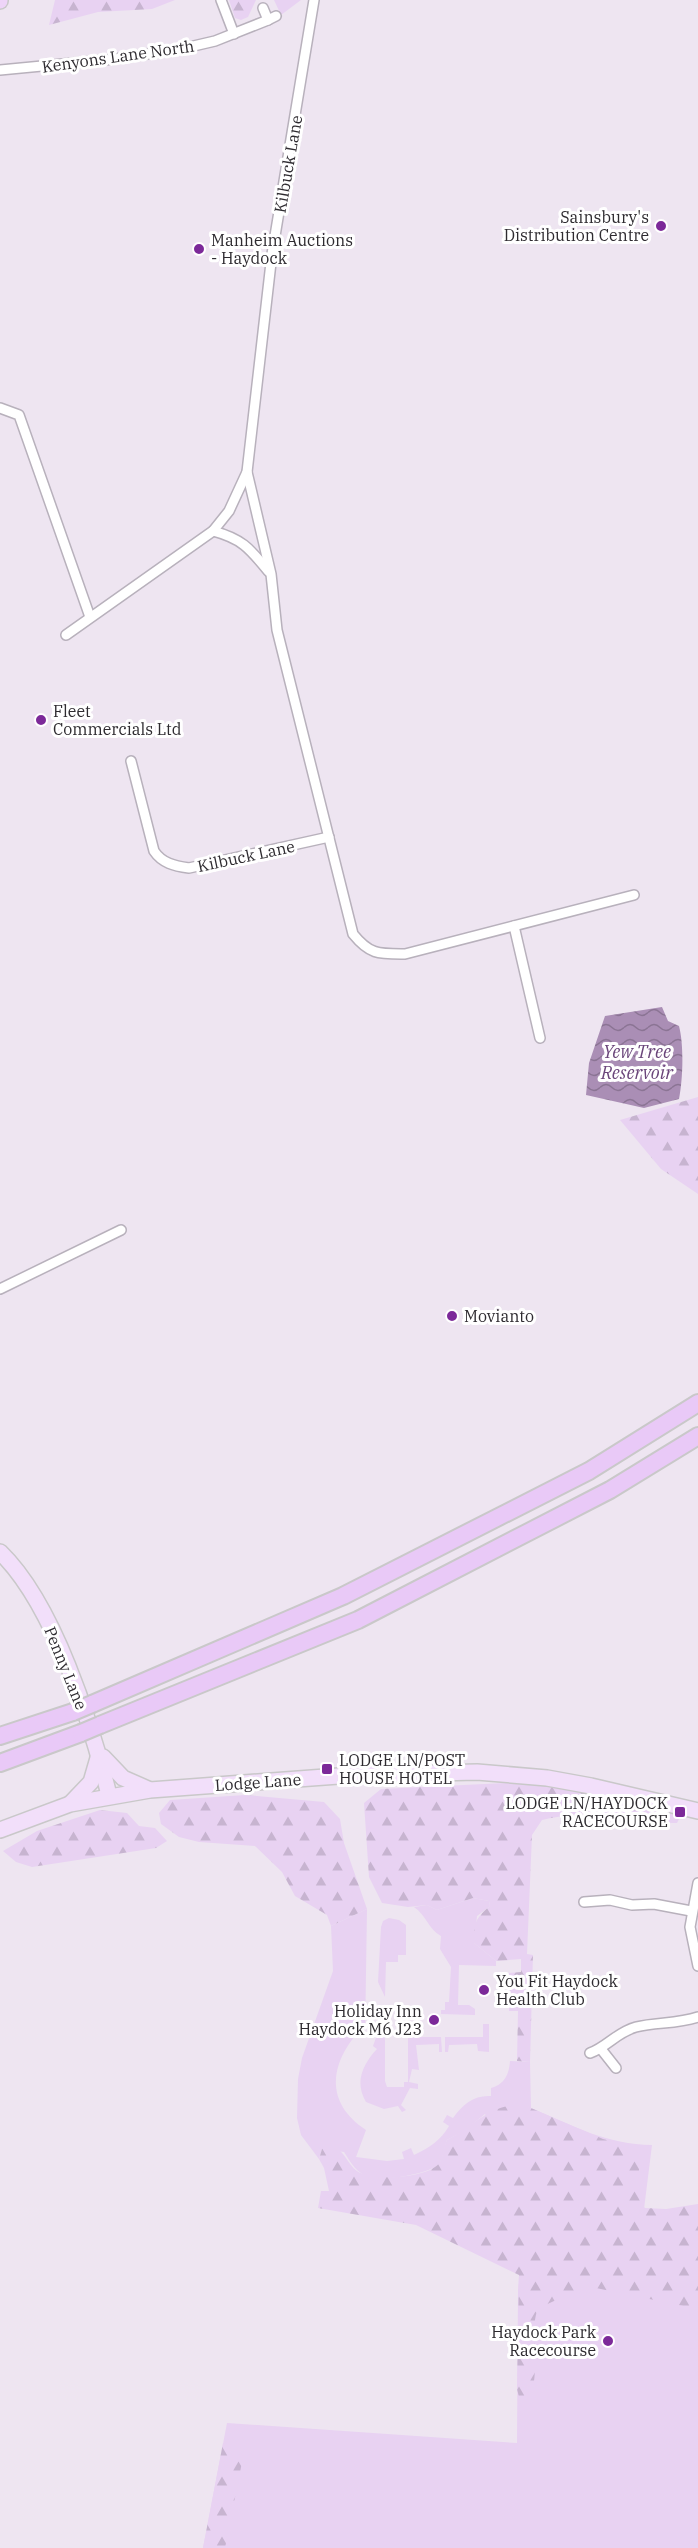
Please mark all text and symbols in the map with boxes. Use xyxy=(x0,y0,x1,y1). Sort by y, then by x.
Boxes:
street label: Kenyons Lane North xyxy=(41,35,195,77)
street label: Kilbuck Lane xyxy=(270,114,306,214)
place label: Sainsbury's Distribution Centre xyxy=(504,207,649,245)
marker: Sainsbury's Distribution Centre xyxy=(654,219,668,233)
place label: Manheim Auctions - Haydock xyxy=(211,230,353,268)
marker: Manheim Auctions - Haydock xyxy=(192,242,206,256)
place label: Fleet Commercials Ltd xyxy=(53,701,182,739)
marker: Fleet Commercials Ltd xyxy=(34,713,48,727)
street label: Kilbuck Lane xyxy=(196,836,296,876)
water label: Yew Tree Reservoir xyxy=(600,1040,674,1084)
place label: Movianto xyxy=(464,1306,534,1326)
marker: Movianto xyxy=(445,1309,459,1323)
street label: Penny Lane xyxy=(40,1624,92,1712)
place label: LODGE LN/POST HOUSE HOTEL xyxy=(339,1750,465,1788)
marker: LODGE LN/POST HOUSE HOTEL xyxy=(320,1762,334,1776)
street label: Lodge Lane xyxy=(214,1769,302,1795)
place label: LODGE LN/HAYDOCK RACECOURSE xyxy=(505,1793,668,1831)
marker: LODGE LN/HAYDOCK RACECOURSE xyxy=(673,1805,687,1819)
place label: You Fit Haydock Health Club xyxy=(496,1971,618,2009)
marker: You Fit Haydock Health Club xyxy=(477,1983,491,1997)
place label: Holiday Inn Haydock M6 J23 xyxy=(298,2001,422,2039)
marker: Holiday Inn Haydock M6 J23 xyxy=(427,2013,441,2027)
place label: Haydock Park Racecourse xyxy=(491,2322,597,2360)
marker: Haydock Park Racecourse xyxy=(601,2334,615,2348)

